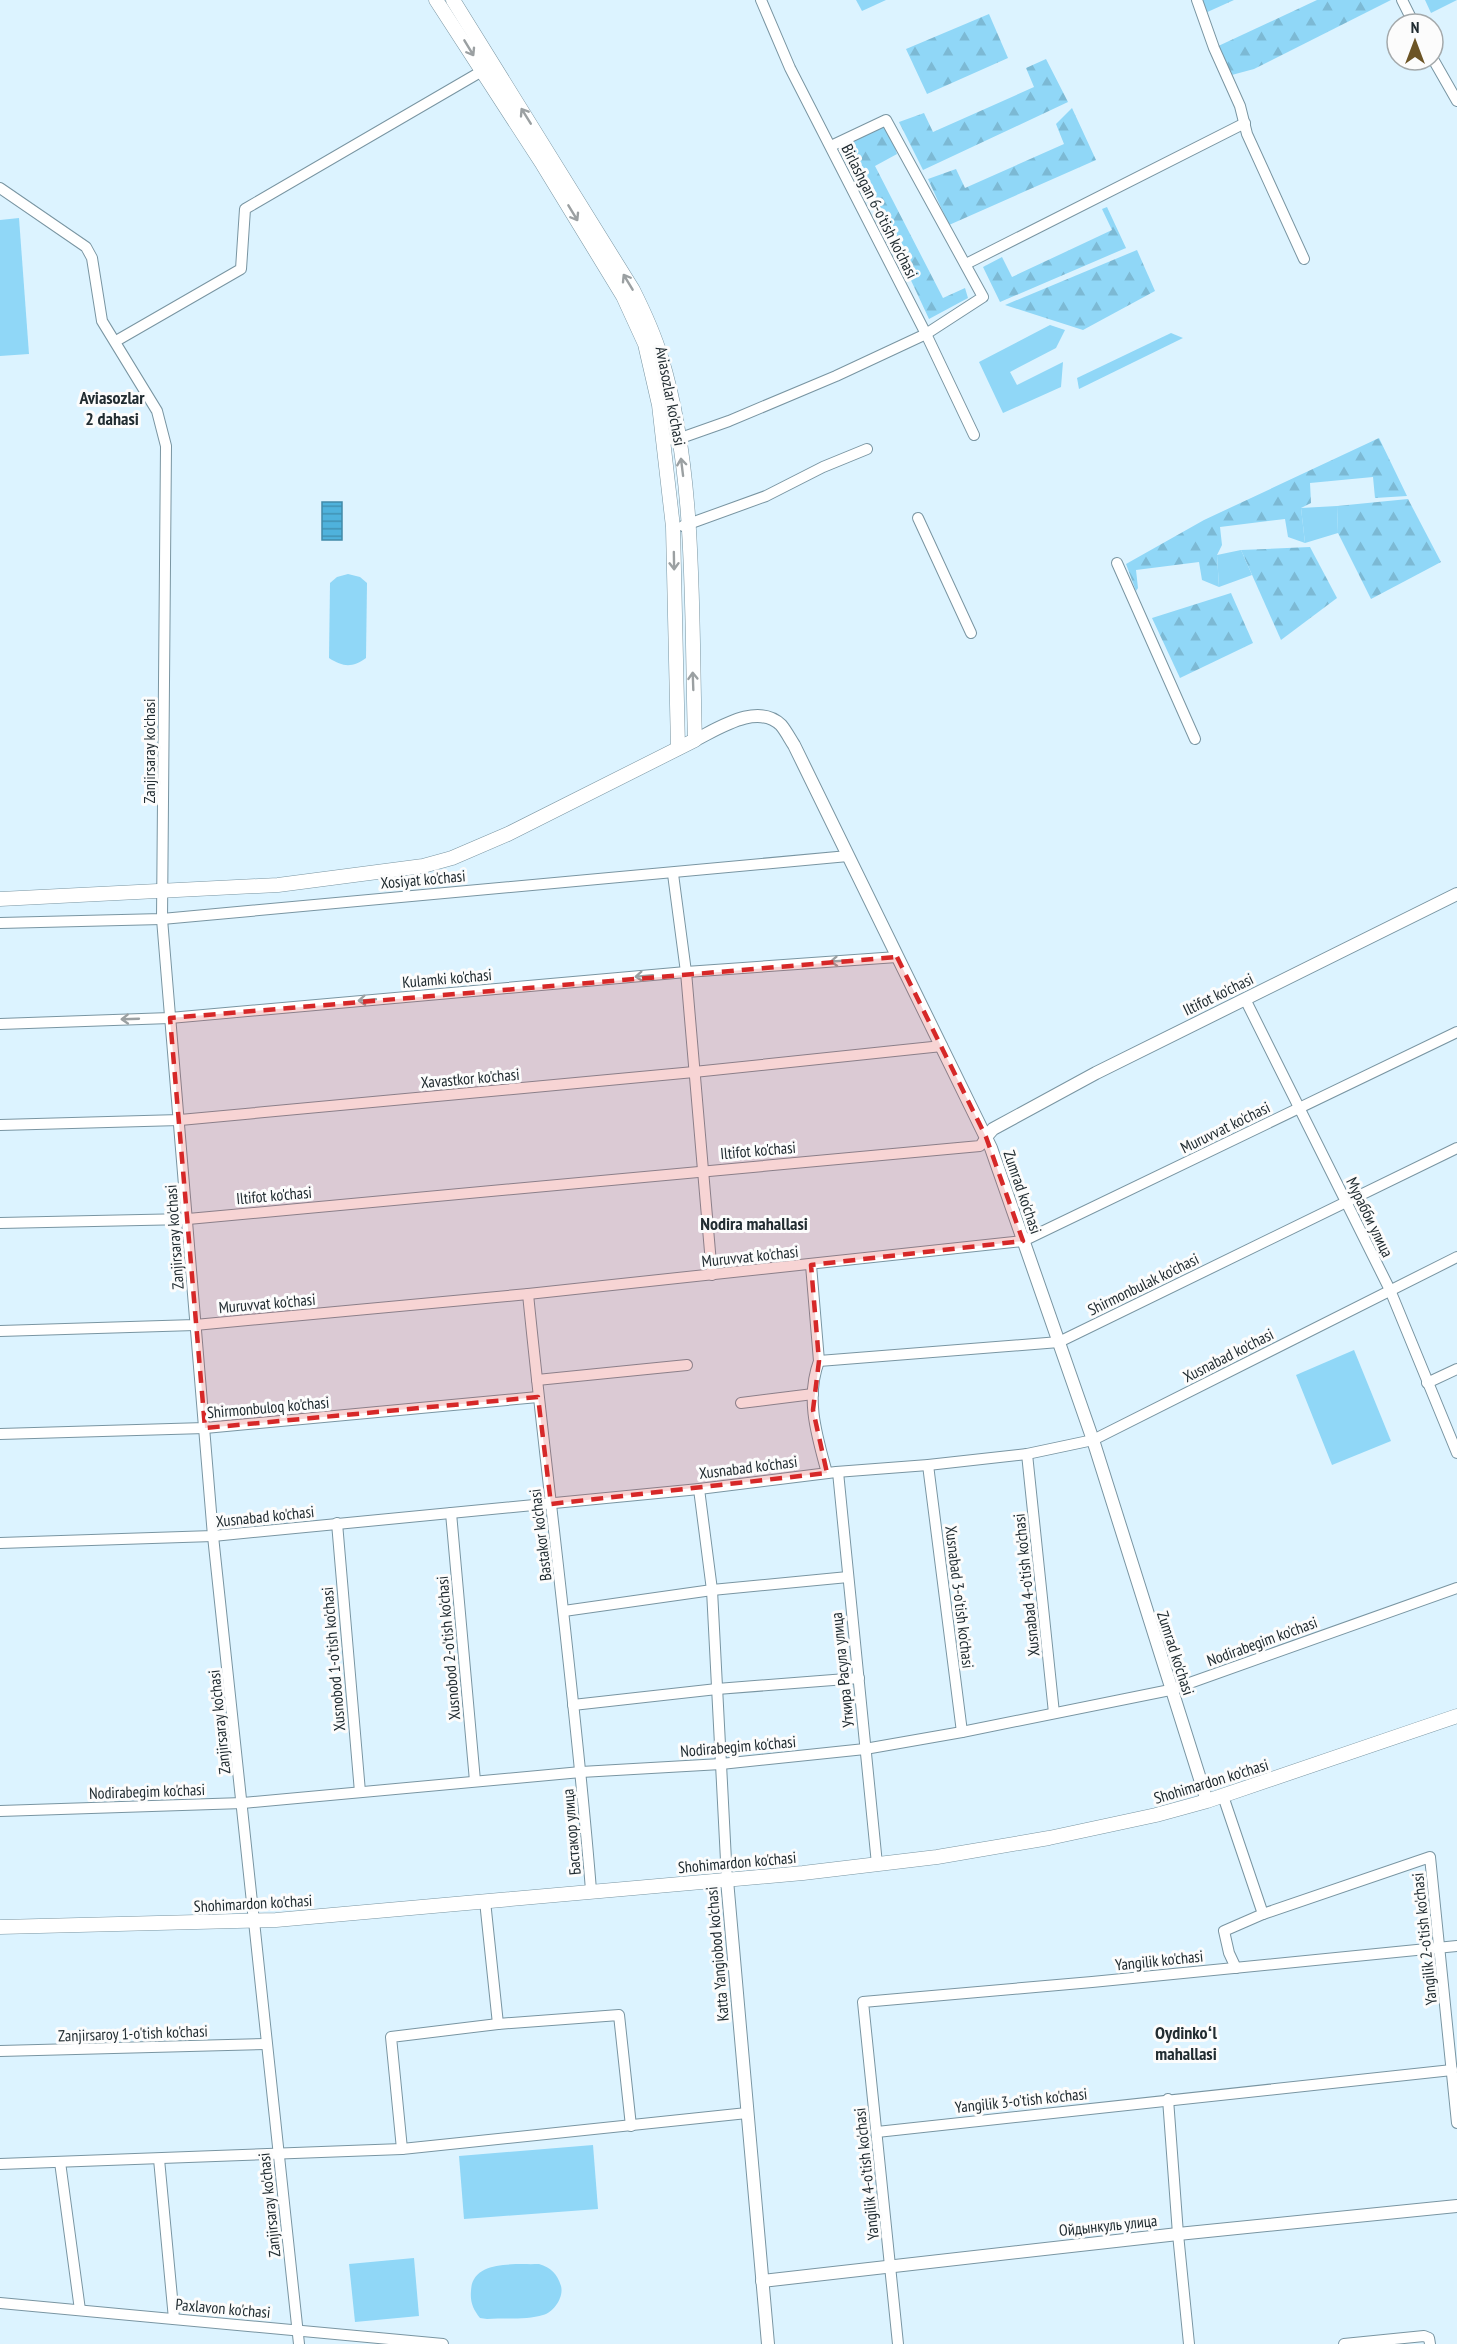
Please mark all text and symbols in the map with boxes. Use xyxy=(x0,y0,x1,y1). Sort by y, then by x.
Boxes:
north arrow xyxy=(1385,12,1445,72)
text: N xyxy=(1411,17,1419,37)
one-way arrow xyxy=(463,39,475,56)
one-way arrow xyxy=(520,108,532,125)
street label: Birlashgan 6-o'tish ko'chasi xyxy=(837,140,923,282)
one-way arrow xyxy=(567,204,579,221)
one-way arrow xyxy=(622,274,634,291)
street label: Aviasozlar ko'chasi xyxy=(652,345,690,447)
district label: Aviasozlar 2 dahasi xyxy=(79,386,145,430)
one-way arrow xyxy=(677,458,688,478)
one-way arrow xyxy=(668,551,680,571)
one-way arrow xyxy=(688,672,699,692)
street label: Zanjirsaray ko'chasi xyxy=(139,699,159,803)
street label: Xosiyat ko'chasi xyxy=(380,865,466,893)
one-way arrow xyxy=(829,956,849,967)
street label: Kulamki ko'chasi xyxy=(401,964,493,992)
street label: Iltifot ko'chasi xyxy=(1180,968,1256,1020)
one-way arrow xyxy=(635,971,655,982)
one-way arrow xyxy=(357,995,377,1006)
one-way arrow xyxy=(121,1013,141,1025)
street label: Xavastkor ko'chasi xyxy=(420,1064,520,1092)
street label: Muruvvat ko'chasi xyxy=(1177,1097,1273,1157)
street label: Iltifot ko'chasi xyxy=(719,1137,797,1163)
street label: Zumrad ko'chasi xyxy=(999,1148,1047,1236)
street label: Мурабби улица xyxy=(1342,1174,1398,1260)
street label: Iltifot ko'chasi xyxy=(235,1182,313,1208)
street label: Zanjirsaray ko'chasi xyxy=(160,1184,188,1290)
district label: Nodira mahallasi xyxy=(700,1212,808,1235)
street label: Muruvvat ko'chasi xyxy=(701,1241,799,1271)
street label: Shirmonbulak ko'chasi xyxy=(1084,1248,1202,1320)
street label: Muruvvat ko'chasi xyxy=(218,1289,316,1317)
street label: Xusnabad ko'chasi xyxy=(1179,1324,1277,1386)
street label: Shirmonbuloq ko'chasi xyxy=(206,1392,330,1422)
street label: Xusnabad ko'chasi xyxy=(698,1451,798,1483)
street label: Bastakor ko'chasi xyxy=(524,1488,556,1582)
street label: Xusnabad ko'chasi xyxy=(215,1501,315,1531)
street label: Xusnabad 4-o'tish ko'chasi xyxy=(1009,1513,1043,1657)
street label: Xusnabad 3-o'tish ko'chasi xyxy=(941,1525,979,1669)
street label: Xusnobod 2-o'tish ko'chasi xyxy=(432,1575,464,1721)
street label: Xusnobod 1-o'tish ko'chasi xyxy=(317,1586,349,1732)
street label: Zumrad ko'chasi xyxy=(1153,1609,1199,1697)
street label: Уткира Расула улица xyxy=(826,1611,858,1729)
street label: Nodirabegim ko'chasi xyxy=(1204,1612,1320,1670)
street label: Zanjirsaray ko'chasi xyxy=(204,1669,234,1775)
street label: Nodirabegim ko'chasi xyxy=(679,1731,797,1761)
street label: Shohimardon ko'chasi xyxy=(1151,1754,1271,1808)
street label: Nodirabegim ko'chasi xyxy=(89,1779,205,1803)
street label: Бастакор улица xyxy=(557,1788,585,1876)
street label: Shohimardon ko'chasi xyxy=(677,1847,797,1877)
street label: Yangilik 2-o'tish ko'chasi xyxy=(1407,1872,1441,2006)
street label: Katta Yangiobod ko'chasi xyxy=(701,1886,733,2022)
street label: Shohimardon ko'chasi xyxy=(193,1890,313,1916)
street label: Yangilik ko'chasi xyxy=(1114,1945,1204,1975)
street label: Zanjirsaroy 1-o'tish ko'chasi xyxy=(58,2020,208,2046)
district label: Oydinkoʻl mahallasi xyxy=(1155,2021,1218,2065)
street label: Yangilik 3-o'tish ko'chasi xyxy=(954,2083,1088,2117)
street label: Yangilik 4-o'tish ko'chasi xyxy=(849,2107,883,2241)
street label: Zanjirsaray ko'chasi xyxy=(254,2152,284,2258)
street label: Ойдынкуль улица xyxy=(1058,2210,1158,2240)
street label: Paxlavon ko'chasi xyxy=(175,2294,271,2322)

